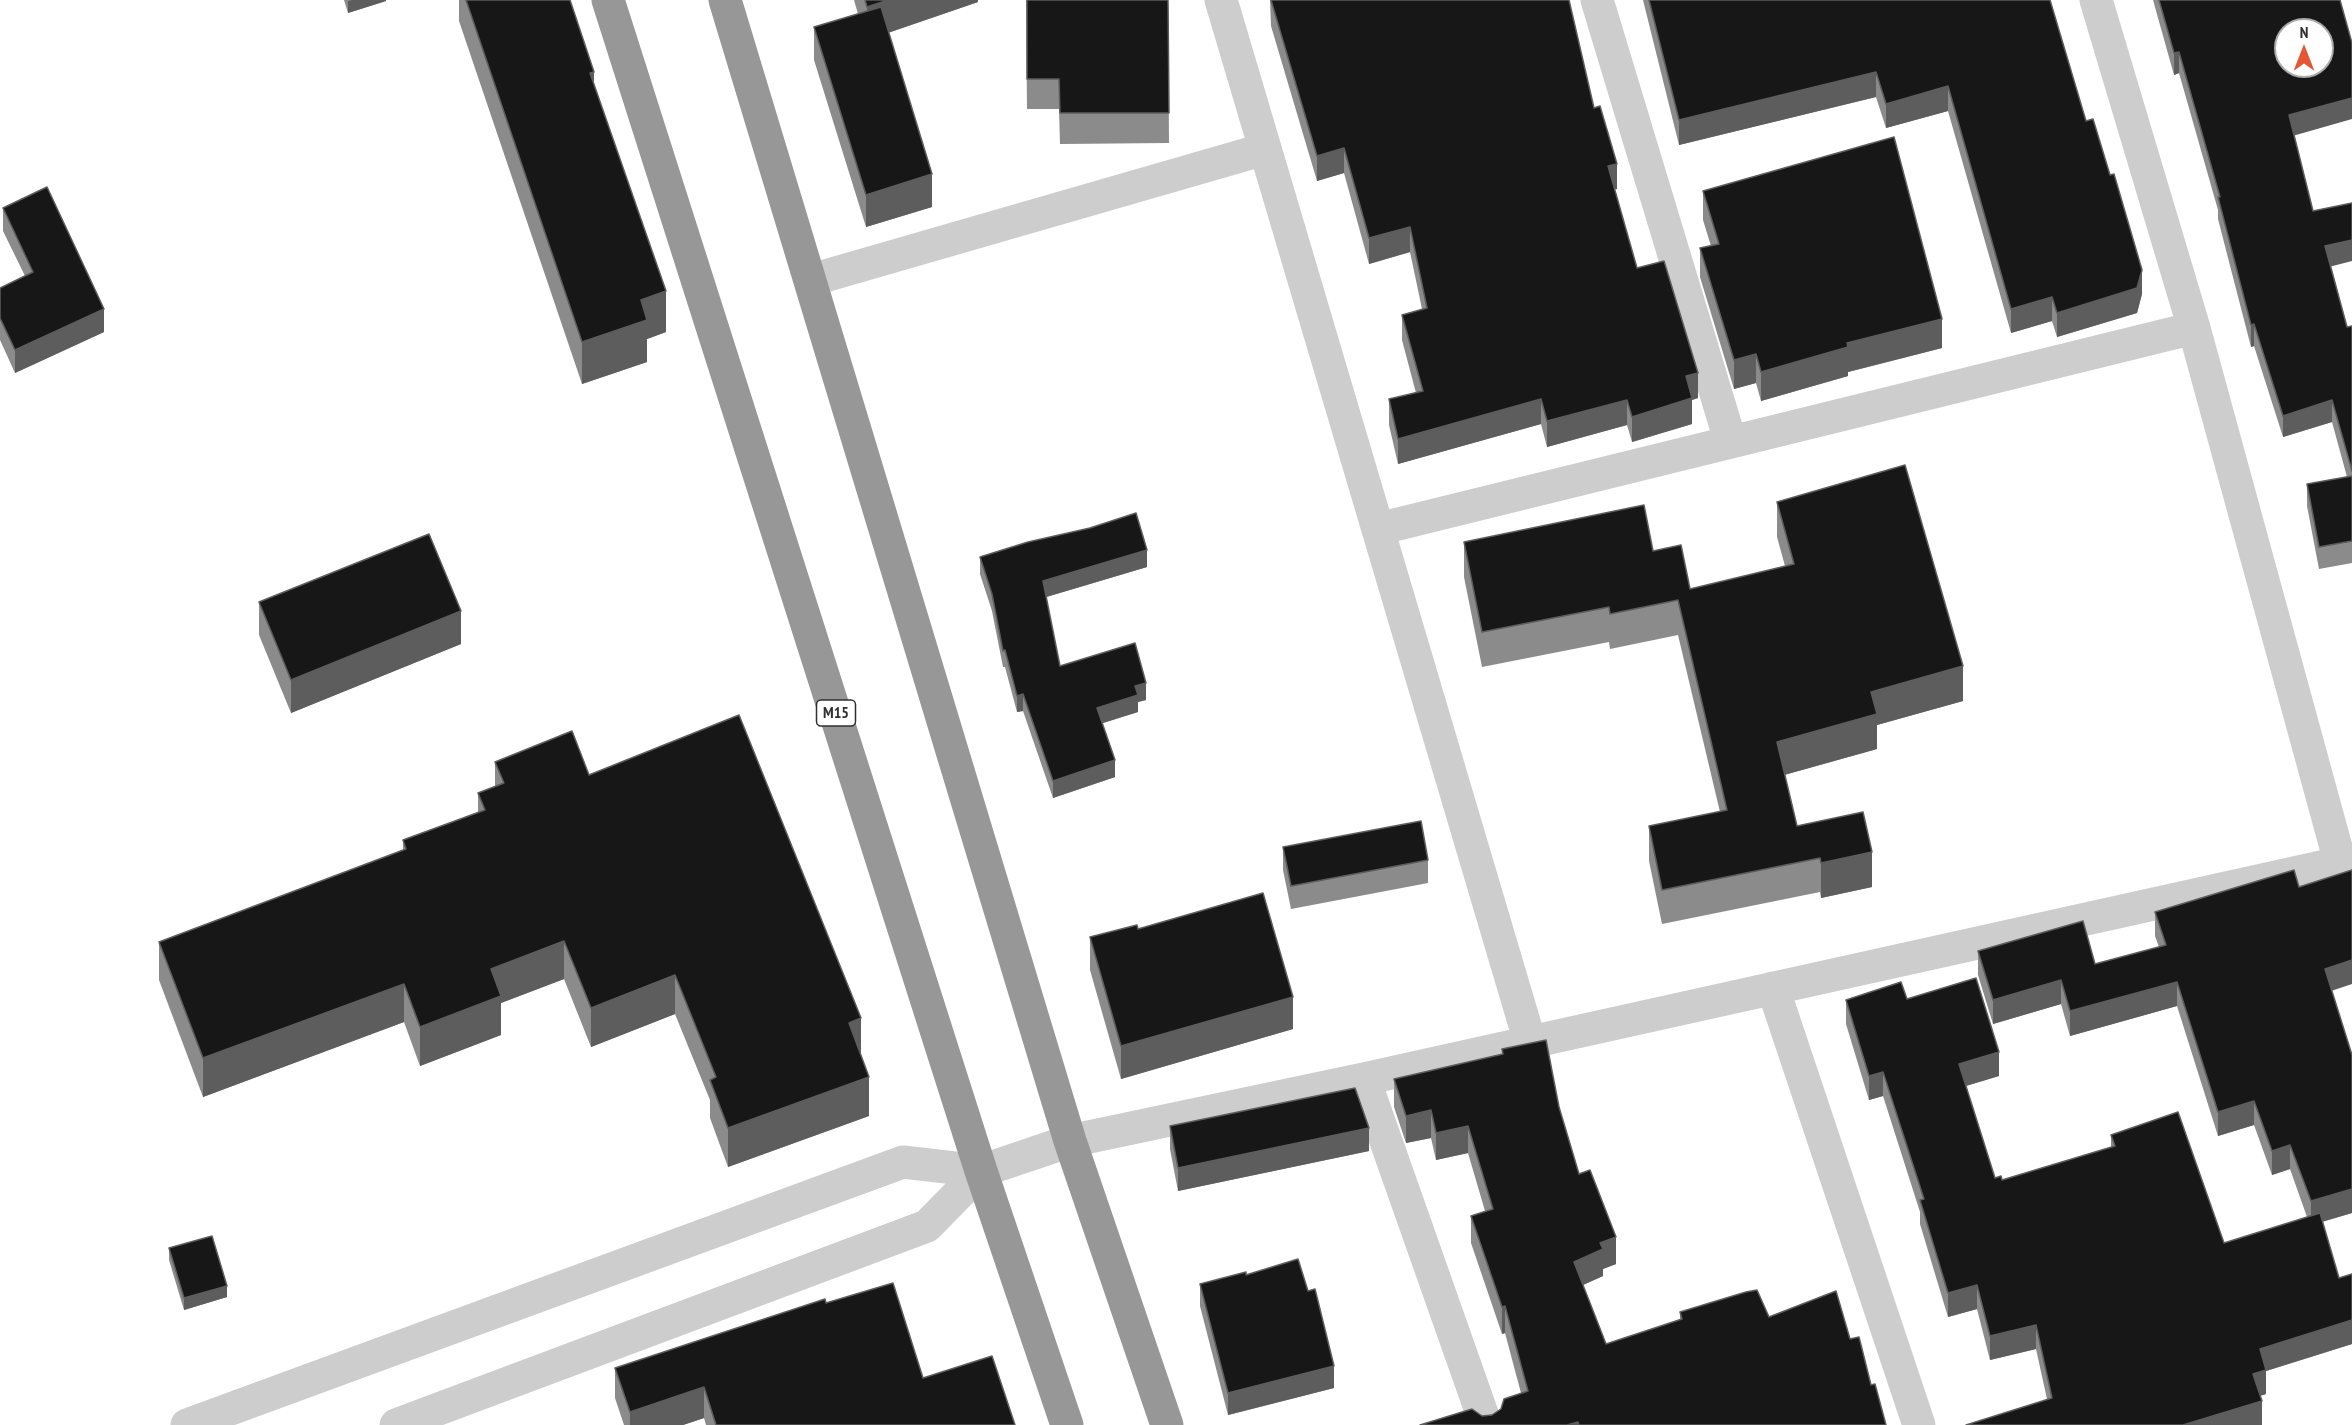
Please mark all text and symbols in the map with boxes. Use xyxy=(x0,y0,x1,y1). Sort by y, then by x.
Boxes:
north arrow xyxy=(2274,18,2334,78)
text: N xyxy=(2300,22,2308,42)
road number: M15 xyxy=(816,700,856,726)

